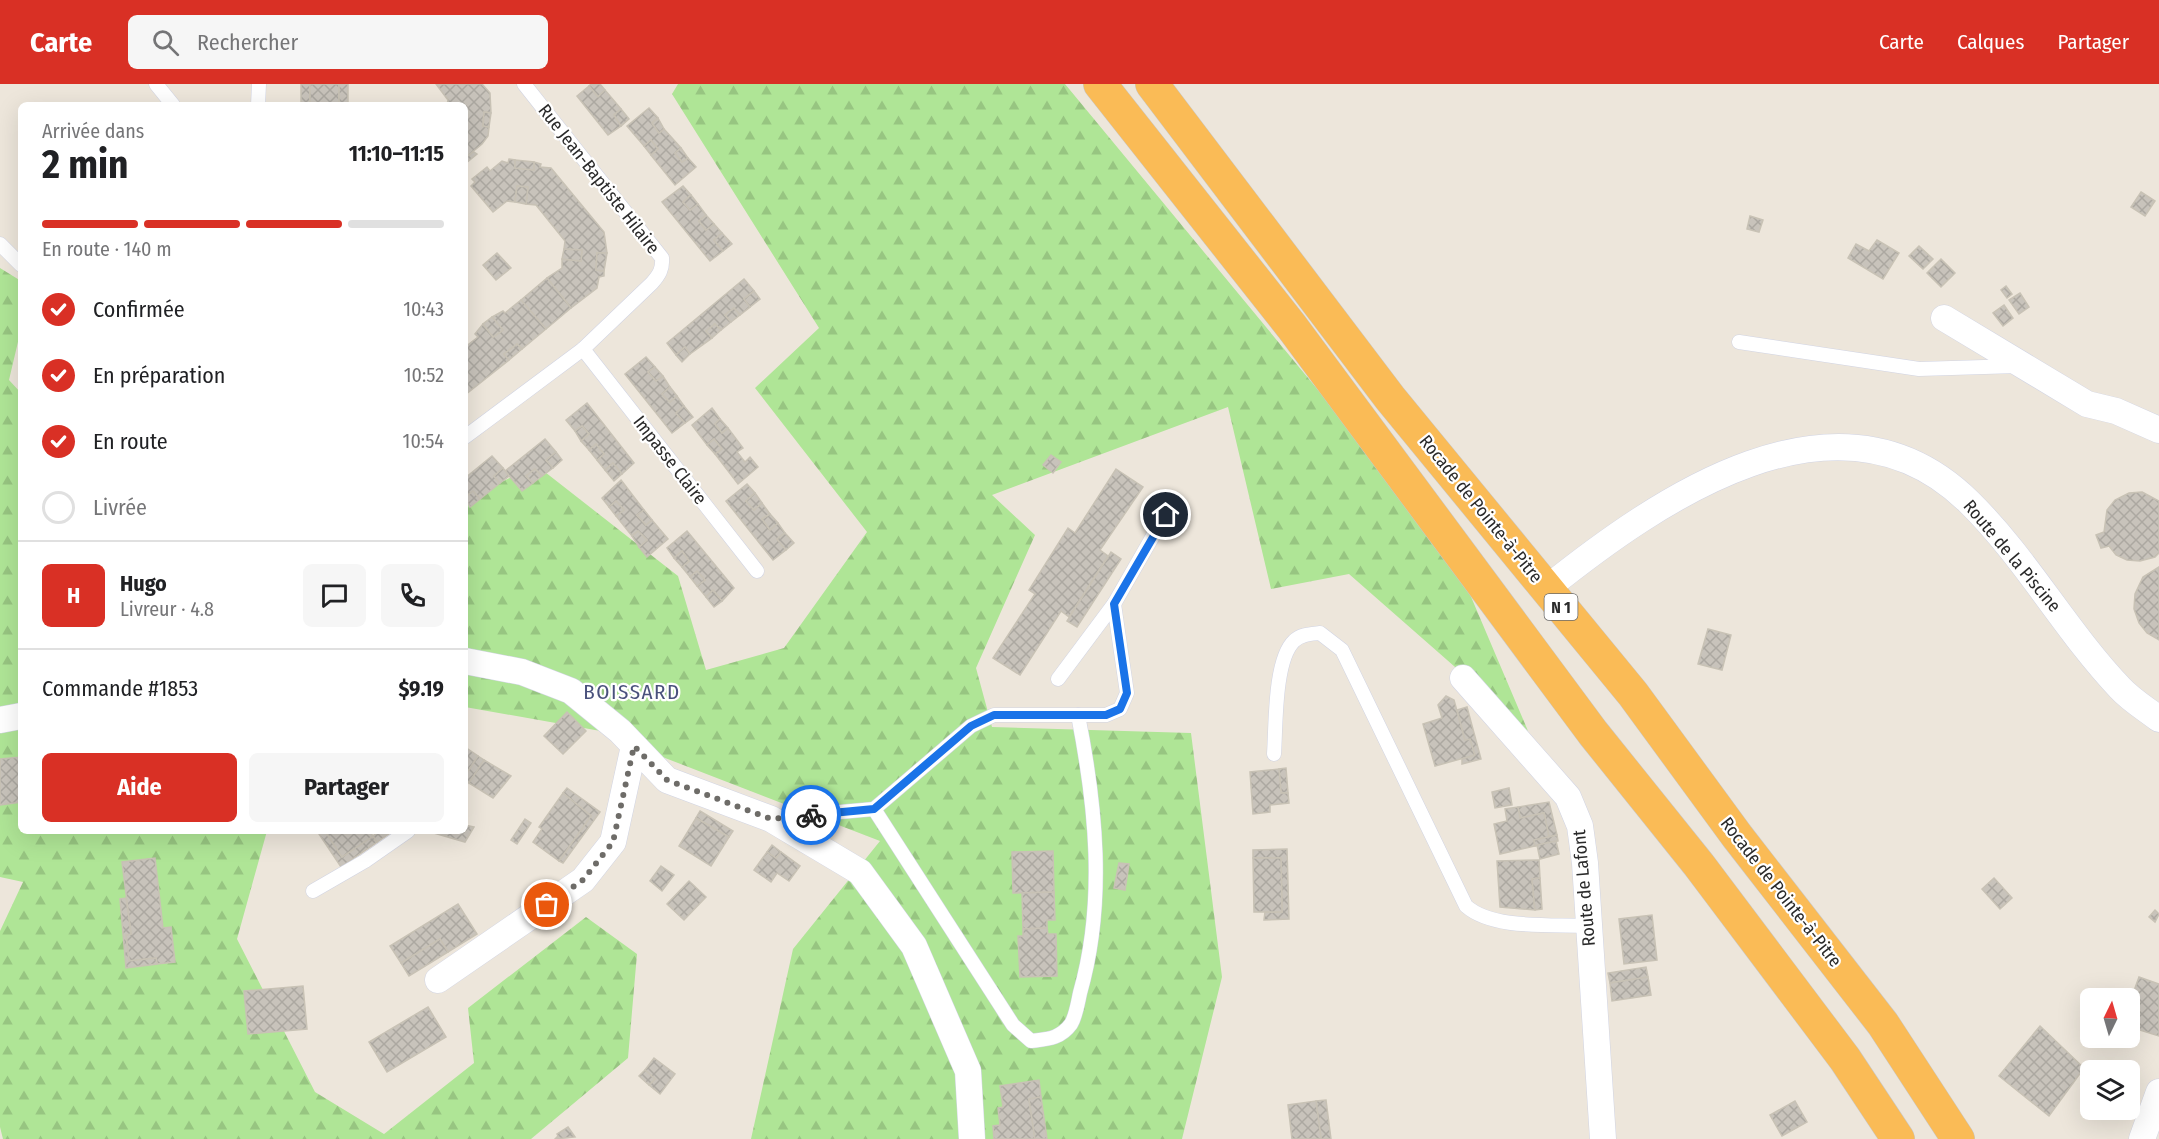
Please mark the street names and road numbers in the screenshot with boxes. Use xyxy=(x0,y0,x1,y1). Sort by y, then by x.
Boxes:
street label: Rue Jean-Baptiste Hilaire xyxy=(534,100,664,258)
street label: Impasse Claire xyxy=(629,411,712,509)
street label: Rocade de Pointe-à-Pitre xyxy=(1415,431,1547,587)
street label: Route de la Piscine xyxy=(1959,495,2065,617)
road number: N 1 xyxy=(1544,594,1578,620)
street label: Rocade de Pointe-à-Pitre xyxy=(1716,813,1846,971)
street label: Route de Lafont xyxy=(1568,829,1600,947)

